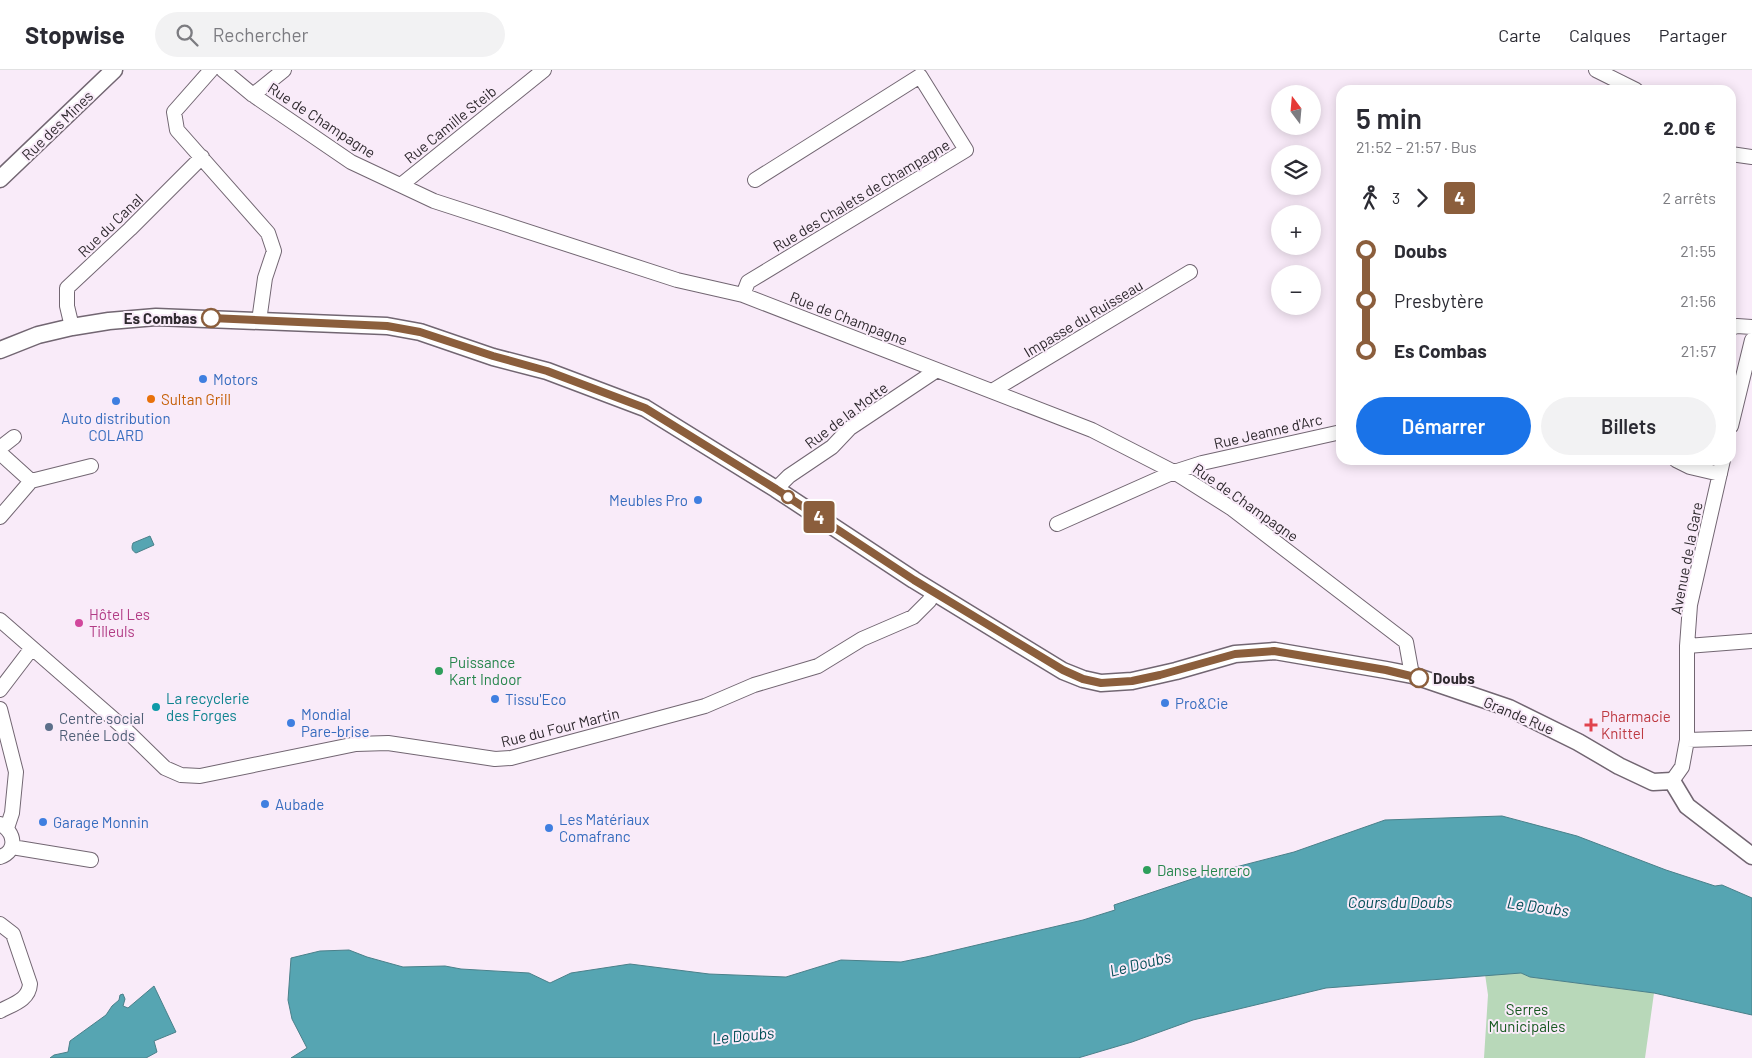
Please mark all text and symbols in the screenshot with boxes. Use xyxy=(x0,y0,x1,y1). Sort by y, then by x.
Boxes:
search box xyxy=(155,12,505,57)
text: Stopwise xyxy=(25,20,125,49)
icon: search xyxy=(173,21,201,49)
text: Rechercher xyxy=(213,23,308,46)
text: Carte xyxy=(1498,24,1541,46)
text: Calques xyxy=(1569,24,1631,46)
text: Partager xyxy=(1659,24,1727,46)
street label: Rue de Champagne xyxy=(265,79,379,161)
street label: Rue Camille Steib xyxy=(400,81,500,167)
north arrow xyxy=(1271,85,1321,135)
map controls xyxy=(1271,85,1321,315)
street label: Rue des Mines xyxy=(18,87,96,163)
text: 5 min xyxy=(1356,101,1422,135)
text: 2.00 € xyxy=(1663,116,1716,139)
street label: Rue des Chalets de Champagne xyxy=(769,135,953,255)
text: 21:52 – 21:57 · Bus xyxy=(1356,137,1477,156)
button: layers xyxy=(1271,145,1321,195)
icon: walk xyxy=(1356,184,1384,212)
icon: forward xyxy=(1408,184,1436,212)
text: 4 xyxy=(1454,187,1465,209)
text: 3 xyxy=(1392,188,1400,207)
text: 2 arrêts xyxy=(1663,188,1716,207)
street label: Rue du Canal xyxy=(74,190,146,260)
button: + xyxy=(1271,205,1321,255)
text: Doubs xyxy=(1394,239,1447,262)
text: 21:55 xyxy=(1680,241,1716,260)
button: − xyxy=(1271,265,1321,315)
street label: Impasse du Ruisseau xyxy=(1020,275,1146,361)
street label: Rue de Champagne xyxy=(788,287,910,349)
text: Presbytère xyxy=(1394,289,1484,312)
text: 21:56 xyxy=(1680,291,1716,310)
marker: Es Combas xyxy=(201,308,221,328)
place label: Es Combas xyxy=(124,309,197,327)
text: Es Combas xyxy=(1394,339,1487,362)
text: 21:57 xyxy=(1681,341,1716,360)
place label: Motors xyxy=(213,370,258,388)
marker: Motors xyxy=(197,373,209,385)
street label: Rue de la Motte xyxy=(801,378,891,452)
place label: Sultan Grill xyxy=(161,390,231,408)
marker: Sultan Grill xyxy=(145,393,157,405)
marker: Auto distribution COLARD xyxy=(110,395,122,407)
button: Démarrer xyxy=(1356,397,1531,455)
button: Billets xyxy=(1541,397,1716,455)
place label: Auto distribution COLARD xyxy=(61,409,171,444)
street label: Rue Jeanne d'Arc xyxy=(1212,410,1324,452)
street label: Rue de Champagne xyxy=(1190,459,1302,545)
unlabelled marker xyxy=(781,490,795,504)
place label: Meubles Pro xyxy=(609,491,688,509)
marker: Meubles Pro xyxy=(692,494,704,506)
street label: Avenue de la Gare xyxy=(1666,500,1706,616)
line badge: 4 xyxy=(803,501,835,533)
text: 4 xyxy=(814,506,824,528)
place label: Hôtel Les Tilleuls xyxy=(89,605,150,640)
marker: Hôtel Les Tilleuls xyxy=(73,617,85,629)
place label: Puissance Kart Indoor xyxy=(449,653,522,688)
marker: Puissance Kart Indoor xyxy=(433,665,445,677)
marker: Doubs xyxy=(1409,668,1429,688)
place label: Doubs xyxy=(1433,669,1475,687)
place label: La recyclerie des Forges xyxy=(166,689,249,724)
place label: Tissu'Eco xyxy=(505,690,566,708)
street label: Grande Rue xyxy=(1481,692,1557,738)
marker: Tissu'Eco xyxy=(489,693,501,705)
place label: Pro&Cie xyxy=(1175,694,1228,712)
marker: Pro&Cie xyxy=(1159,697,1171,709)
marker: La recyclerie des Forges xyxy=(150,701,162,713)
street label: Rue du Four Martin xyxy=(499,704,621,750)
place label: Mondial Pare-brise xyxy=(301,705,369,740)
place label: Pharmacie Knittel xyxy=(1601,707,1671,742)
place label: Centre social Renée Lods xyxy=(59,709,144,744)
marker: Mondial Pare-brise xyxy=(285,717,297,729)
marker: Pharmacie Knittel xyxy=(1585,719,1597,731)
marker: Centre social Renée Lods xyxy=(43,721,55,733)
place label: Aubade xyxy=(275,795,324,813)
marker: Aubade xyxy=(259,798,271,810)
place label: Les Matériaux Comafranc xyxy=(559,810,649,845)
place label: Garage Monnin xyxy=(53,813,149,831)
marker: Garage Monnin xyxy=(37,816,49,828)
marker: Les Matériaux Comafranc xyxy=(543,822,555,834)
place label: Danse Herrero xyxy=(1157,861,1250,879)
marker: Danse Herrero xyxy=(1141,864,1153,876)
water label: Cours du Doubs xyxy=(1348,892,1453,911)
water label: Le Doubs xyxy=(1506,892,1571,920)
water label: Le Doubs xyxy=(1107,946,1173,980)
park label: Serres Municipales xyxy=(1489,1000,1565,1035)
water label: Le Doubs xyxy=(711,1022,776,1048)

